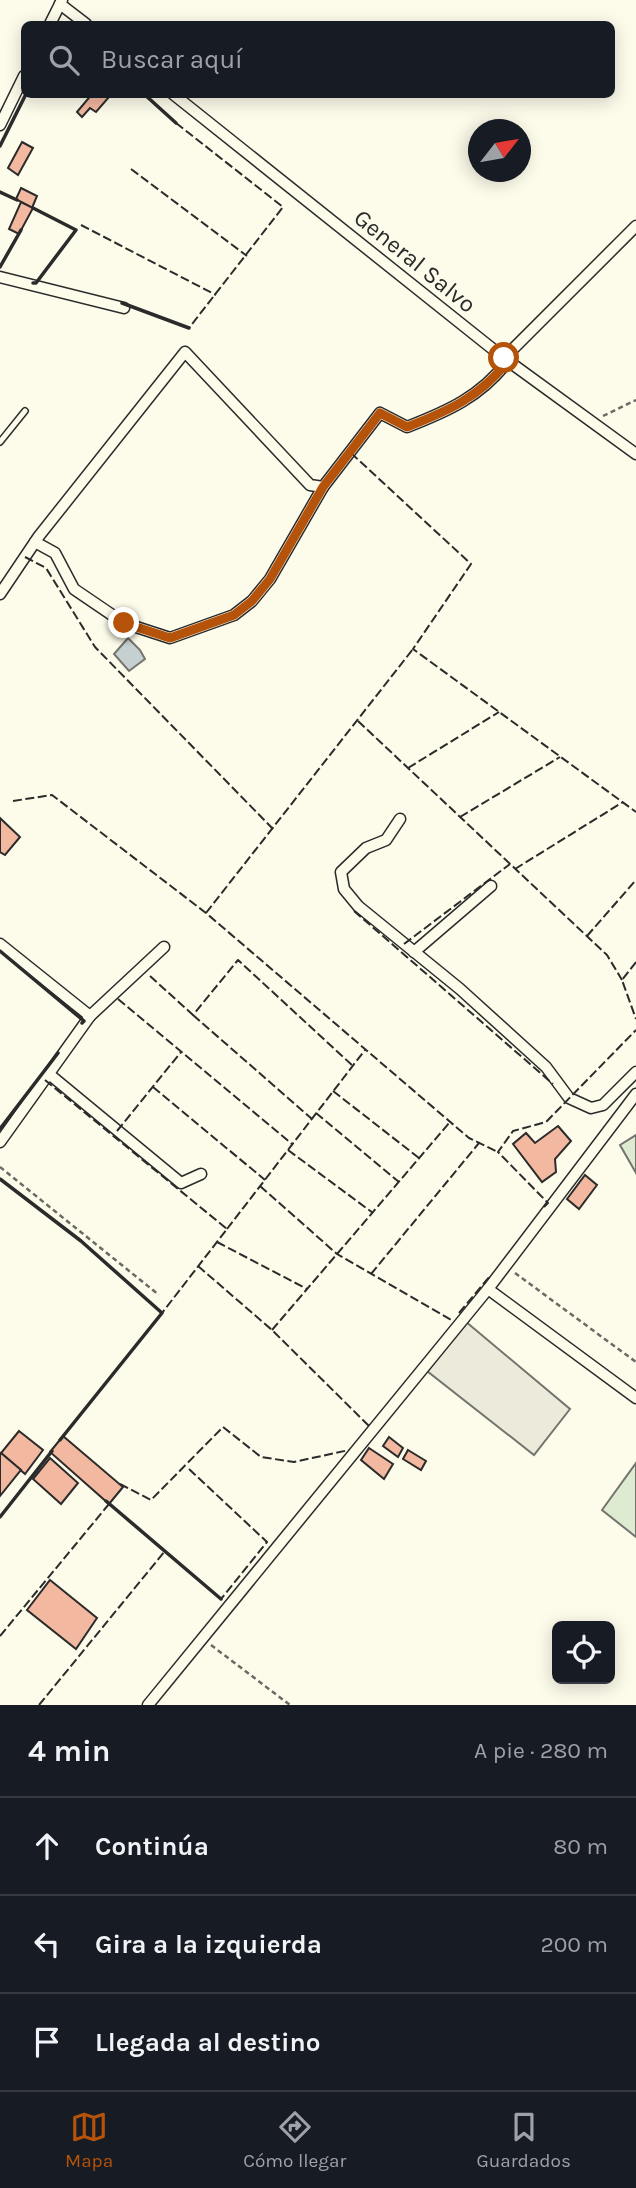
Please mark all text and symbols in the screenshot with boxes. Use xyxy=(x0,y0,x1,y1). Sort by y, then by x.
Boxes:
search box xyxy=(21,21,615,98)
icon: search xyxy=(45,41,83,79)
text: Buscar aquí xyxy=(101,44,243,75)
north arrow xyxy=(468,119,531,182)
street label: General Salvo xyxy=(348,203,482,319)
route start xyxy=(488,342,519,373)
route end xyxy=(108,607,139,638)
map controls xyxy=(552,1621,615,1684)
button: locate xyxy=(552,1621,615,1684)
text: 4 min xyxy=(28,1733,110,1769)
text: A pie · 280 m xyxy=(474,1737,608,1764)
icon: ahead xyxy=(28,1827,66,1865)
text: Continúa xyxy=(95,1831,209,1862)
text: 80 m xyxy=(553,1833,608,1860)
icon: left xyxy=(28,1925,66,1963)
text: Gira a la izquierda xyxy=(95,1929,322,1960)
text: 200 m xyxy=(540,1931,608,1958)
icon: arrive xyxy=(28,2023,66,2061)
text: Llegada al destino xyxy=(95,2027,321,2058)
tab: Mapa xyxy=(65,2108,113,2172)
tab: Cómo llegar xyxy=(243,2108,346,2172)
tab: Guardados xyxy=(477,2108,571,2172)

